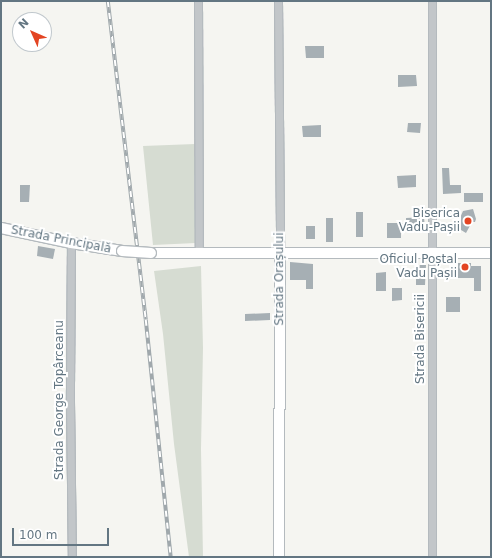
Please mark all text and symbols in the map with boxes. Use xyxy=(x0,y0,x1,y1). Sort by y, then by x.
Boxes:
north arrow xyxy=(12,12,52,52)
text: N xyxy=(16,16,32,32)
place label: Biserica Vadu-Pașii xyxy=(399,207,460,235)
marker: Biserica Vadu-Pașii xyxy=(463,216,473,226)
street label: Strada Principală xyxy=(10,223,112,257)
street label: Strada Orașului xyxy=(273,232,287,326)
place label: Oficiul Poștal Vadu Pașii xyxy=(380,253,457,281)
marker: Oficiul Poștal Vadu Pașii xyxy=(460,262,470,272)
street label: Strada Bisericii xyxy=(414,294,428,384)
street label: Strada George Topârceanu xyxy=(53,320,67,480)
scale bar xyxy=(14,520,111,546)
text: 100 m xyxy=(19,528,57,542)

